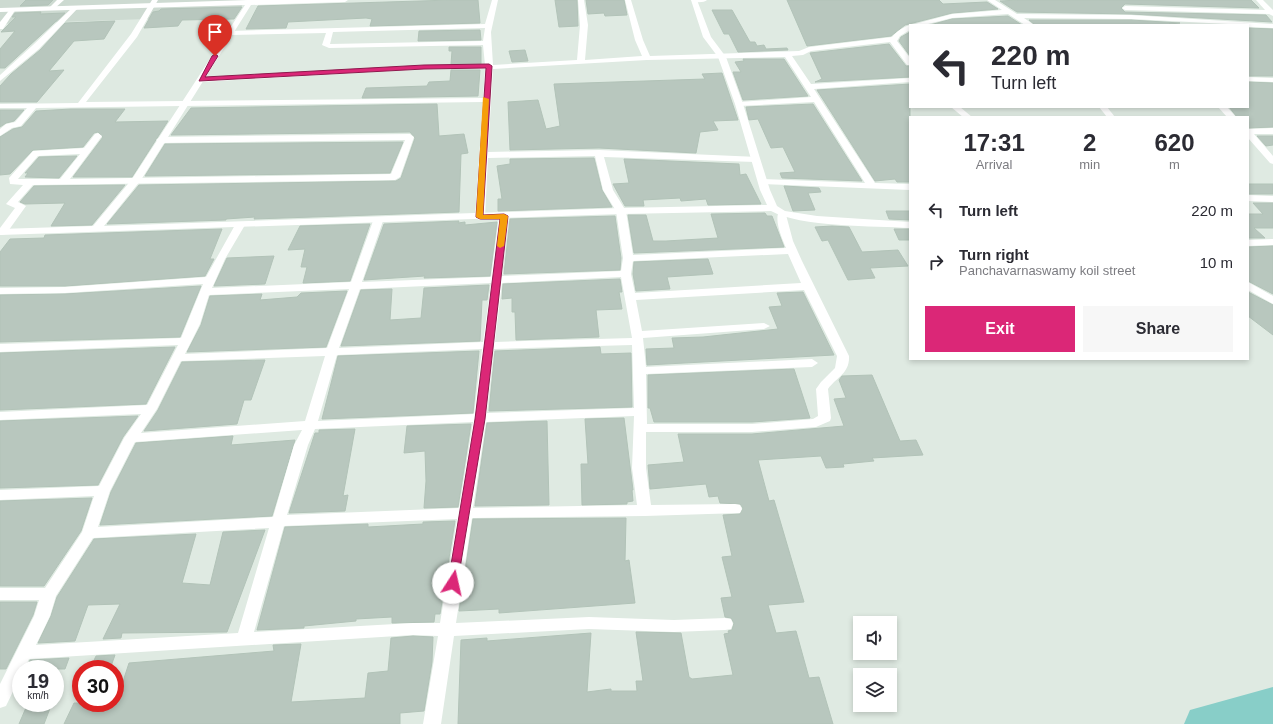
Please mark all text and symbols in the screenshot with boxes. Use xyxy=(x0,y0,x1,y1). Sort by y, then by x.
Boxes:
pin xyxy=(198,15,232,56)
icon: arrive xyxy=(204,21,226,43)
icon: left xyxy=(925,40,977,92)
text: 220 m xyxy=(991,40,1070,71)
text: Turn left xyxy=(991,73,1056,93)
text: 17:31 xyxy=(963,129,1025,156)
text: 2 xyxy=(1083,129,1096,156)
text: 620 xyxy=(1155,129,1195,156)
text: Arrival xyxy=(976,157,1013,172)
text: min xyxy=(1079,157,1100,172)
text: m xyxy=(1169,157,1180,172)
icon: left xyxy=(925,199,947,221)
text: Turn left xyxy=(959,202,1018,219)
text: 220 m xyxy=(1191,202,1233,219)
text: Turn right xyxy=(959,246,1029,263)
icon: right xyxy=(925,251,947,273)
text: 10 m xyxy=(1200,254,1233,271)
text: Panchavarnaswamy koil street xyxy=(959,263,1135,278)
button: Exit xyxy=(925,306,1075,352)
button: Share xyxy=(1083,306,1233,352)
position arrow xyxy=(432,562,474,604)
map controls xyxy=(853,616,897,712)
button: sound xyxy=(853,616,897,660)
speed limit sign: 30 xyxy=(72,660,124,712)
button: layers xyxy=(853,668,897,712)
text: 19 xyxy=(27,670,49,692)
text: km/h xyxy=(27,690,49,701)

